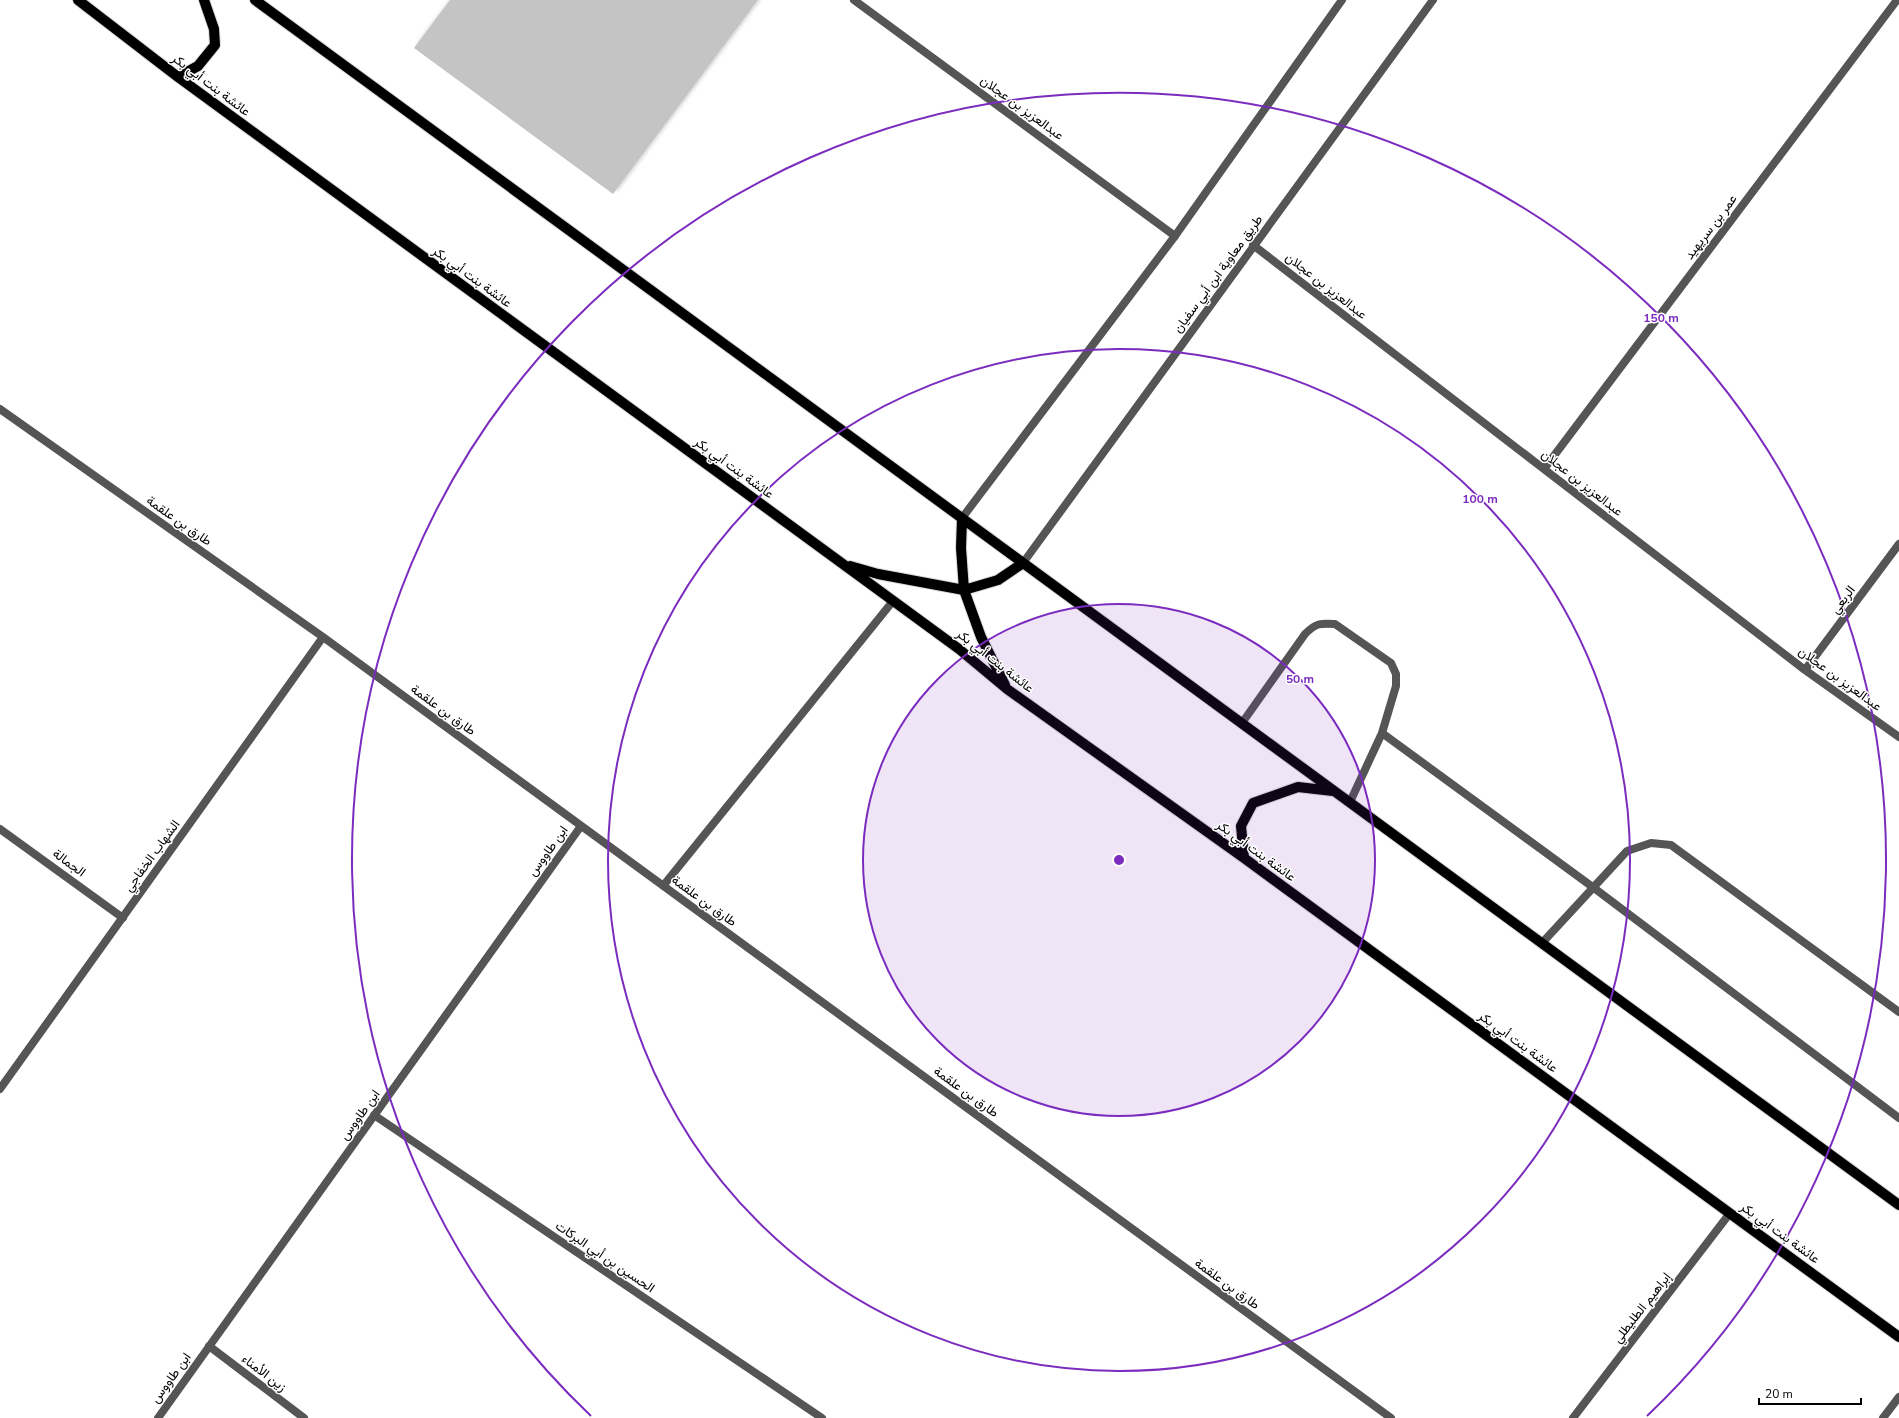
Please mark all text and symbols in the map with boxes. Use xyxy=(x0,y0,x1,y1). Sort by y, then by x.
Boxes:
street label: عائشة بنت أبي بكر xyxy=(167,49,254,121)
street label: عبدالعزيز بن عجلان xyxy=(977,72,1068,145)
street label: عمر بن سريهيد xyxy=(1681,191,1742,263)
street label: طريق معاوية ابن أبي سفيان xyxy=(1169,211,1268,337)
street label: عائشة بنت أبي بكر xyxy=(427,241,516,313)
street label: عبدالعزيز بن عجلان xyxy=(1281,248,1371,324)
text: 150 m xyxy=(1643,310,1679,326)
street label: عائشة بنت أبي بكر xyxy=(689,432,778,504)
street label: عبدالعزيز بن عجلان xyxy=(1537,445,1627,521)
text: 100 m xyxy=(1462,491,1498,507)
street label: طارق بن علقمة xyxy=(143,492,215,550)
street label: الربعي xyxy=(1826,582,1860,618)
street label: عائشة بنت أبي بكر xyxy=(951,624,1038,698)
street label: عبدالعزيز بن عجلان xyxy=(1795,643,1886,716)
text: 50 m xyxy=(1286,671,1314,687)
street label: طارق بن علقمة xyxy=(407,680,479,740)
street label: عائشة بنت أبي بكر xyxy=(1211,815,1300,887)
street label: الشهاب الخفاجي xyxy=(120,816,185,896)
street label: ابن طاووس xyxy=(524,822,572,880)
street label: الجمالة xyxy=(49,845,89,881)
centre of rings xyxy=(1112,853,1126,867)
street label: طارق بن علقمة xyxy=(668,871,740,931)
street label: عائشة بنت أبي بكر xyxy=(1473,1006,1562,1078)
street label: طارق بن علقمة xyxy=(930,1062,1002,1122)
street label: ابن طاووس xyxy=(336,1086,384,1144)
street label: عائشة بنت أبي بكر xyxy=(1735,1197,1824,1269)
street label: الحسين بن أبي البركات xyxy=(551,1217,658,1298)
street label: طارق بن علقمة xyxy=(1191,1254,1263,1314)
street label: إبراهيم الطليطلي xyxy=(1609,1269,1676,1348)
street label: ابن طاووس xyxy=(147,1349,195,1407)
street label: زين الأمناء xyxy=(238,1350,290,1396)
scale bar xyxy=(1759,1380,1861,1406)
text: 20 m xyxy=(1765,1386,1793,1402)

